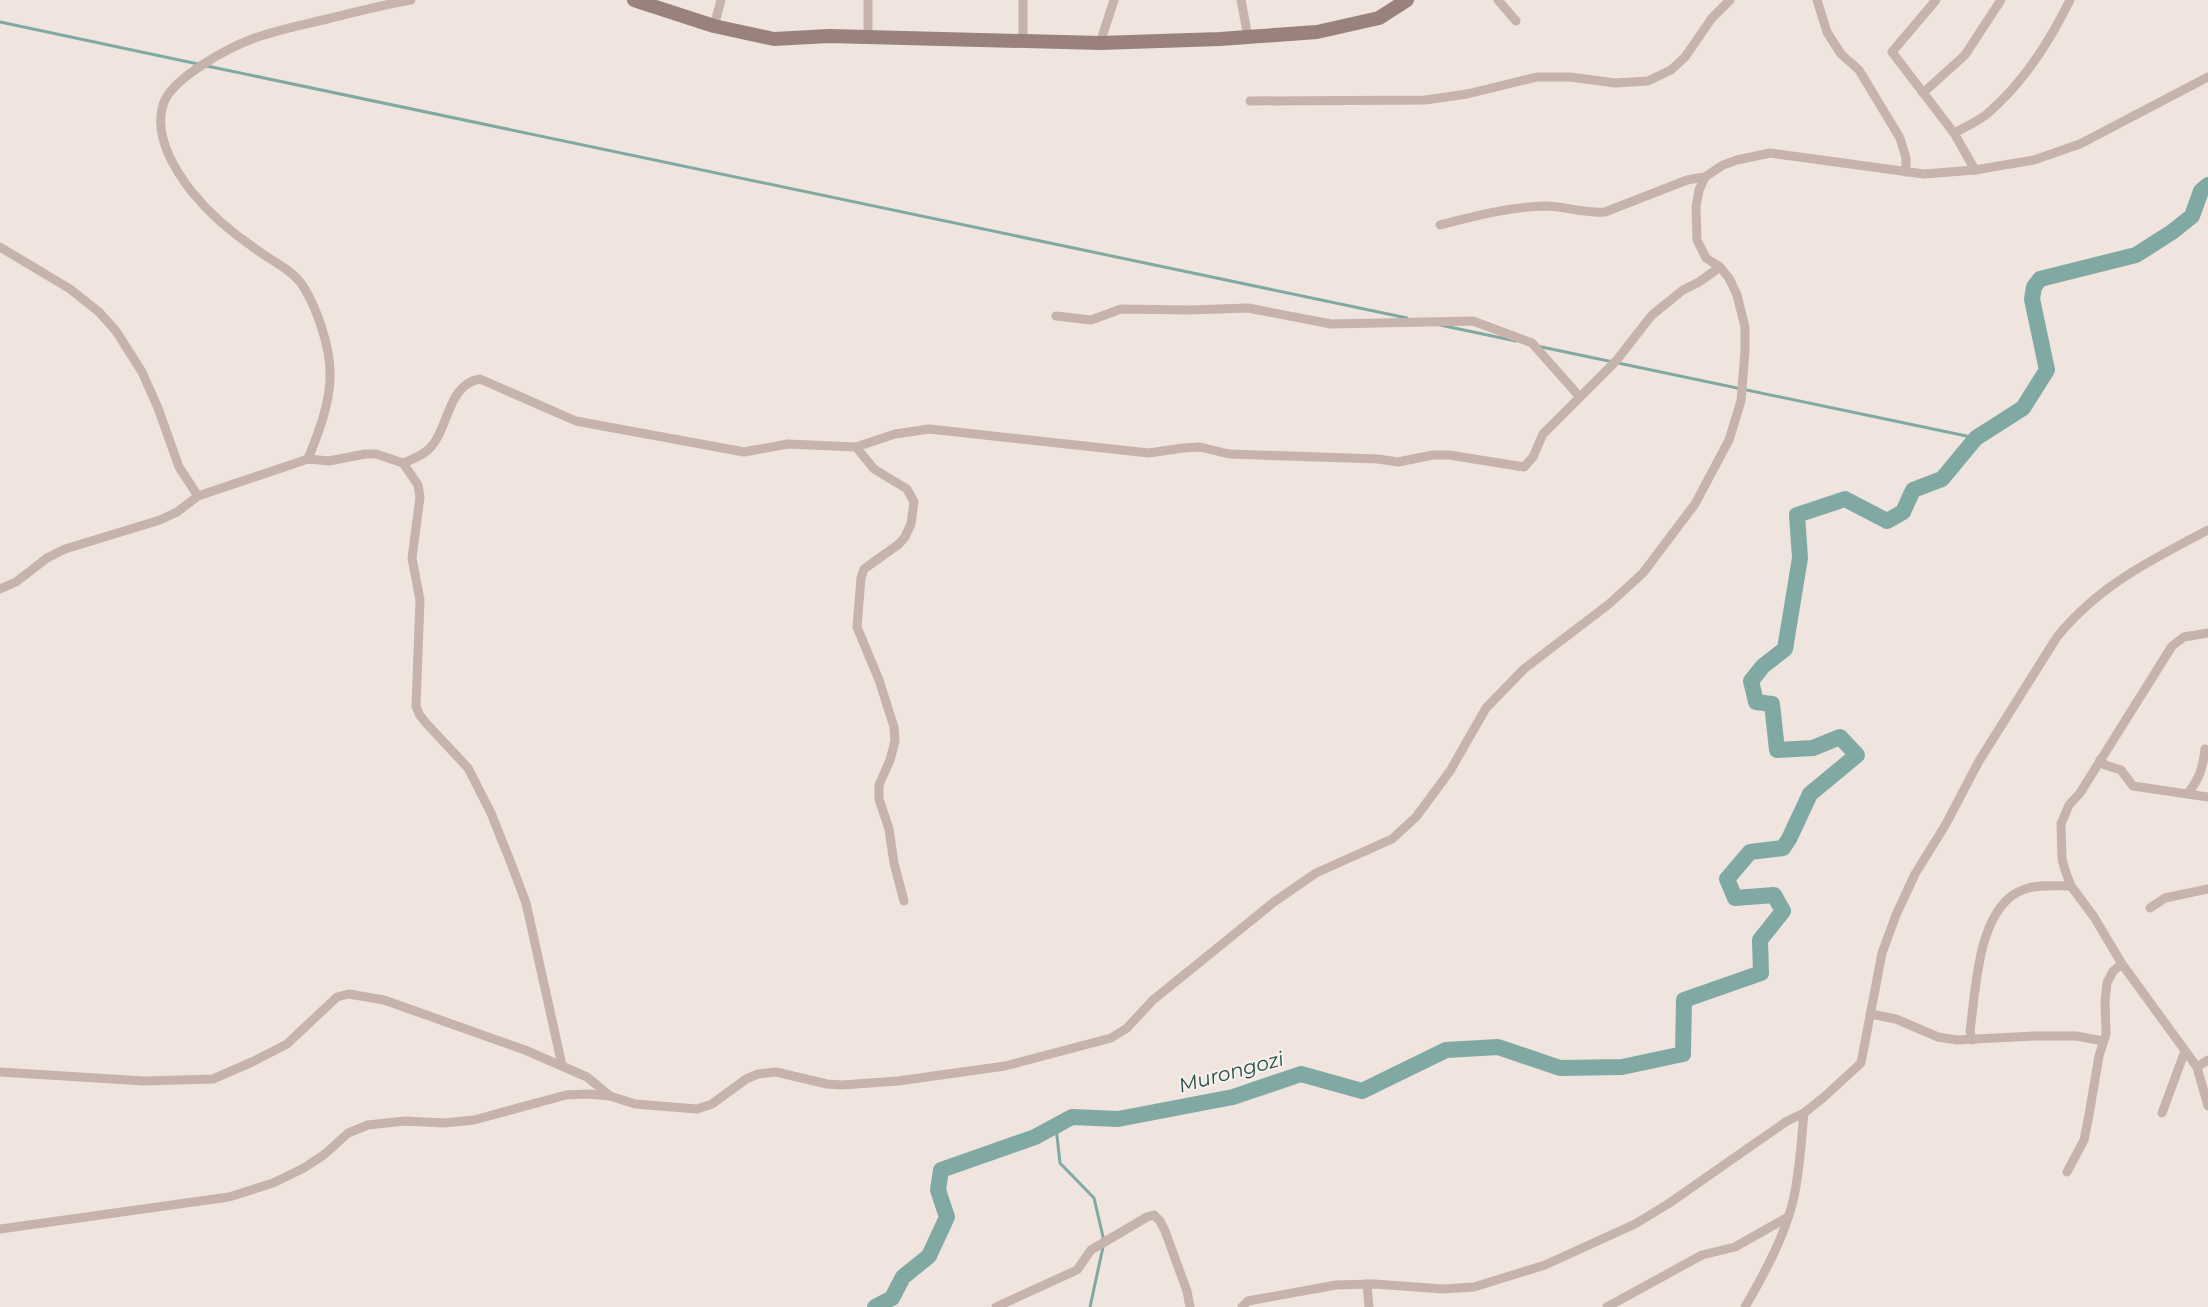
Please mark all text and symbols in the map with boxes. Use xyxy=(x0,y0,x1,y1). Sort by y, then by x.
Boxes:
water label: Murongozi xyxy=(1176,1046,1287,1098)

